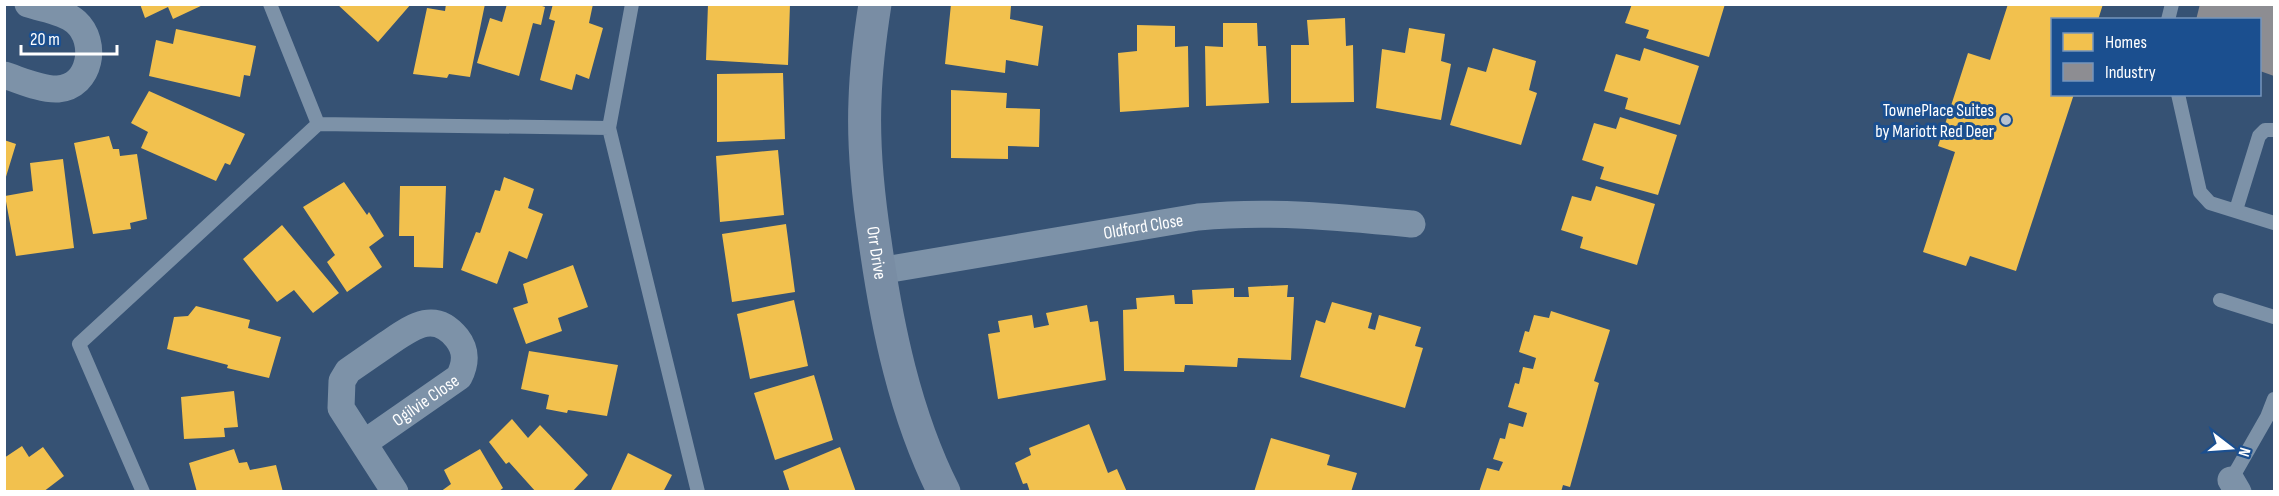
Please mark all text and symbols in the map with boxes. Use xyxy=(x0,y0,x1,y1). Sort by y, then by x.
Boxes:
scale bar xyxy=(21,18,117,56)
legend xyxy=(2051,18,2261,96)
text: 20 m xyxy=(30,29,60,50)
text: Homes xyxy=(2105,32,2147,53)
text: Industry xyxy=(2105,62,2156,83)
place label: TownePlace Suites by Mariott Red Deer xyxy=(1875,100,1994,142)
marker: TownePlace Suites by Mariott Red Deer xyxy=(1999,113,2013,127)
street label: Oldford Close xyxy=(1102,210,1185,244)
street label: Orr Drive xyxy=(862,225,891,281)
street label: Ogilvie Close xyxy=(388,370,463,431)
north arrow xyxy=(2201,418,2261,478)
text: N xyxy=(2234,445,2254,459)

